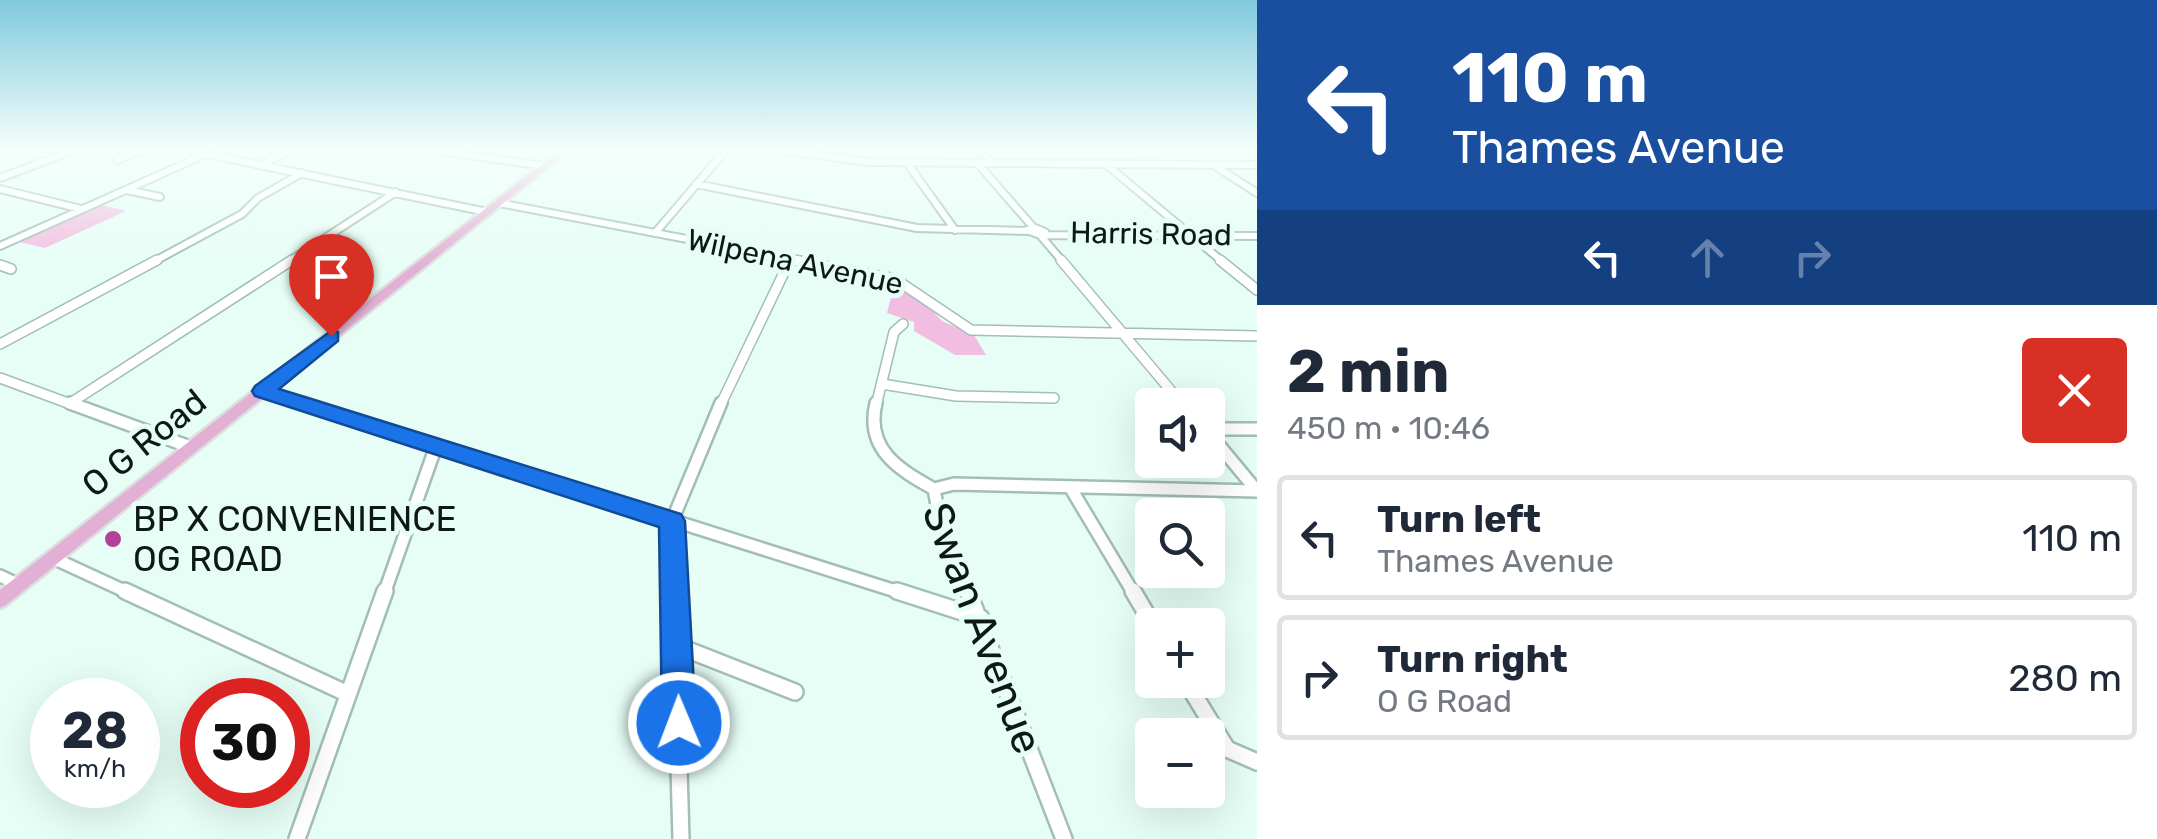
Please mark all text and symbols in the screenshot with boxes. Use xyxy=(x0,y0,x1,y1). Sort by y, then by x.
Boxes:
text: 110 m xyxy=(1452,37,1648,120)
icon: left xyxy=(1287,40,1417,170)
text: Thames Avenue xyxy=(1452,121,1785,174)
street label: Harris Road xyxy=(1070,215,1232,253)
street label: Wilpena Avenue xyxy=(684,222,906,302)
icon: left xyxy=(1575,230,1630,285)
icon: ahead xyxy=(1680,230,1735,285)
icon: right xyxy=(1785,230,1840,285)
pin xyxy=(289,234,374,337)
icon: arrive xyxy=(304,249,359,304)
text: 2 min xyxy=(1287,336,1449,407)
button: close xyxy=(2022,338,2127,443)
street label: O G Road xyxy=(73,380,215,506)
map controls xyxy=(1135,388,1225,808)
button: sound xyxy=(1135,388,1225,478)
text: 450 m · 10:46 xyxy=(1287,409,1490,447)
street label: Swan Avenue xyxy=(911,496,1053,761)
text: Turn left xyxy=(1377,496,1541,542)
place label: BP X CONVENIENCE OG ROAD xyxy=(133,498,457,580)
button: search xyxy=(1135,498,1225,588)
icon: left xyxy=(1292,510,1347,565)
text: 110 m xyxy=(2022,515,2122,561)
marker: BP X CONVENIENCE OG ROAD xyxy=(102,528,124,550)
text: Thames Avenue xyxy=(1377,542,1614,580)
button: + xyxy=(1135,608,1225,698)
text: Turn right xyxy=(1377,636,1568,682)
icon: right xyxy=(1292,650,1347,705)
text: 280 m xyxy=(2008,655,2122,701)
position arrow xyxy=(627,671,731,775)
speed limit sign: 30 xyxy=(180,678,310,808)
text: O G Road xyxy=(1377,682,1512,720)
text: 28 xyxy=(62,701,128,761)
button: − xyxy=(1135,718,1225,808)
text: km/h xyxy=(64,754,126,783)

